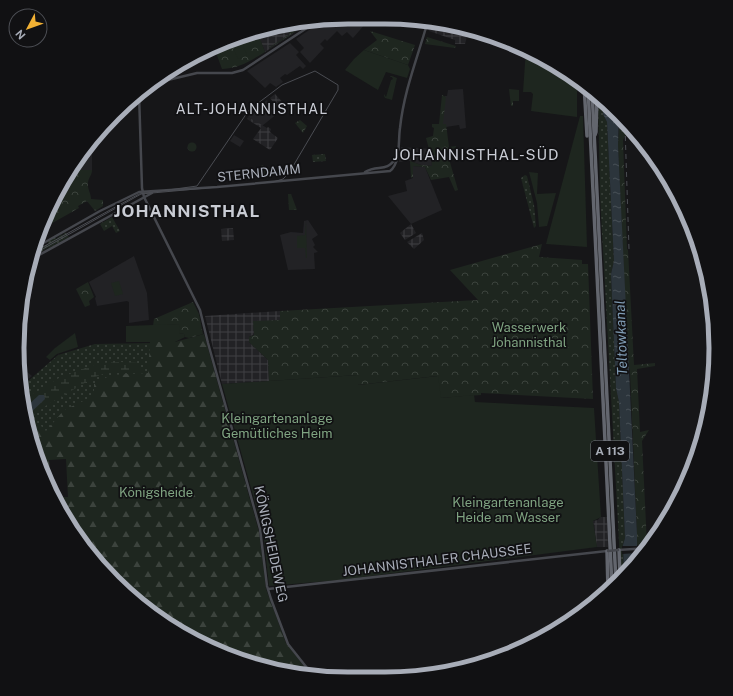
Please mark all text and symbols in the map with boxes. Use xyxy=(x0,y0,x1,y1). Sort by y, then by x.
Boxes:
north arrow xyxy=(8,8,48,48)
text: N xyxy=(13,27,28,42)
district label: ALT-JOHANNISTHAL xyxy=(176,101,328,117)
district label: JOHANNISTHAL-SÜD xyxy=(393,145,559,163)
street label: STERNDAMM xyxy=(217,161,301,185)
district label: JOHANNISTHAL xyxy=(114,201,260,221)
water label: Teltowkanal xyxy=(612,300,630,376)
park label: Wasserwerk Johannisthal xyxy=(491,320,567,350)
park label: Kleingartenanlage Gemütliches Heim xyxy=(221,411,333,441)
road number: A 113 xyxy=(591,441,629,461)
street label: KÖNIGSHEIDEWEG xyxy=(251,484,291,604)
park label: Königsheide xyxy=(119,485,193,500)
park label: Kleingartenanlage Heide am Wasser xyxy=(452,495,564,525)
street label: JOHANNISTHALER CHAUSSEE xyxy=(342,541,532,579)

